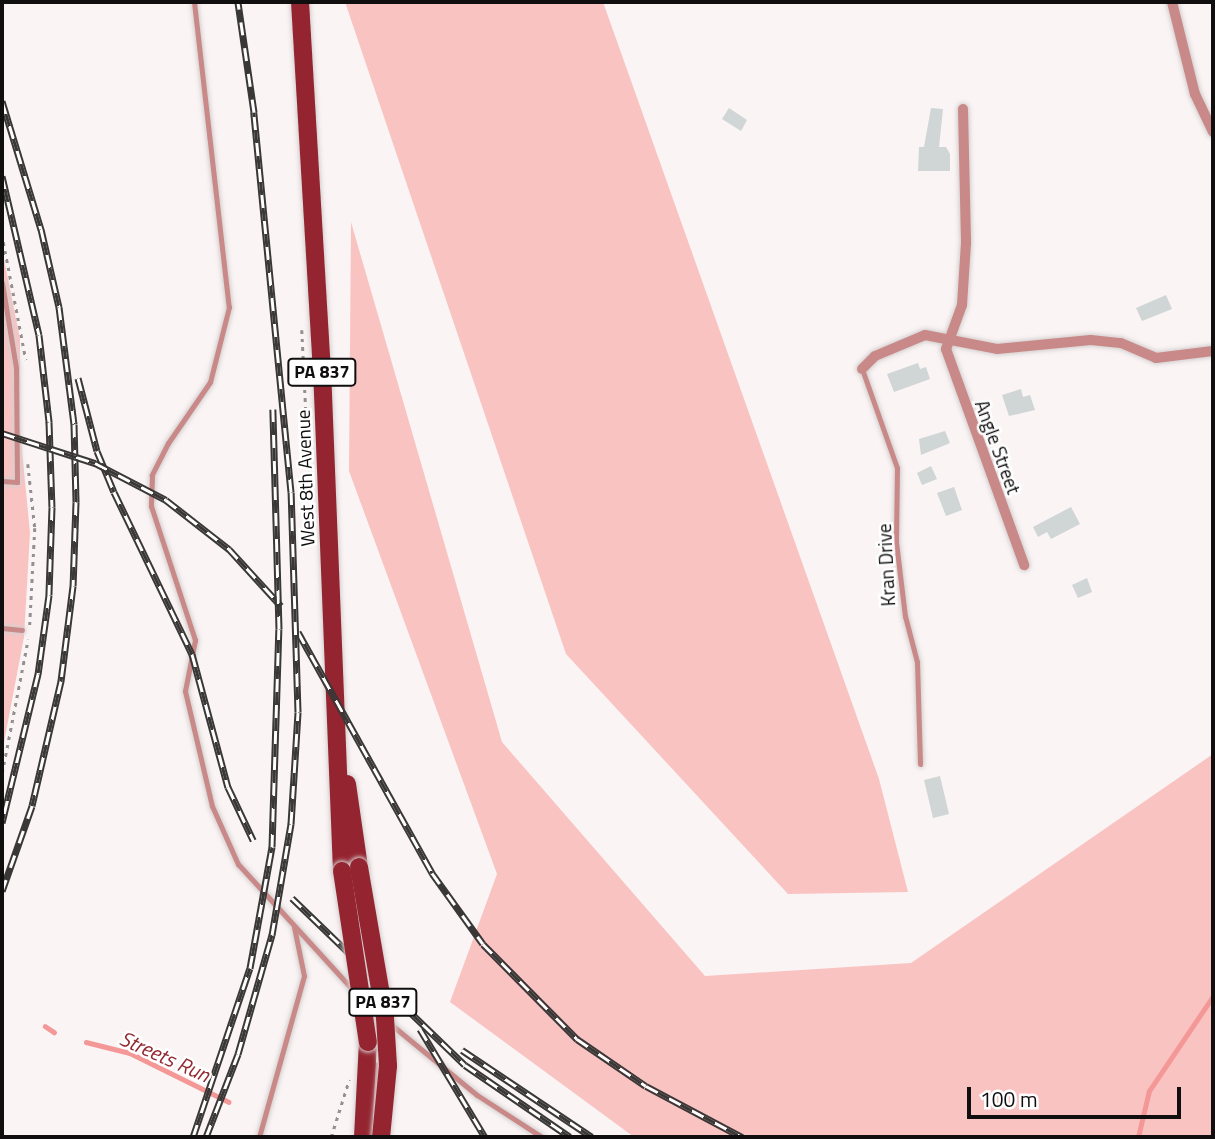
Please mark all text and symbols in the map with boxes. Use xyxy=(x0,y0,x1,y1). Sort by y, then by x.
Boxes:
road number: PA 837 xyxy=(287,358,357,386)
street label: Angle Street xyxy=(970,397,1026,497)
street label: West 8th Avenue xyxy=(291,409,319,547)
street label: Kran Drive xyxy=(872,523,900,607)
road number: PA 837 xyxy=(348,987,418,1016)
water label: Streets Run xyxy=(116,1025,214,1087)
scale bar xyxy=(970,1072,1184,1116)
text: 100 m xyxy=(980,1083,1037,1115)

